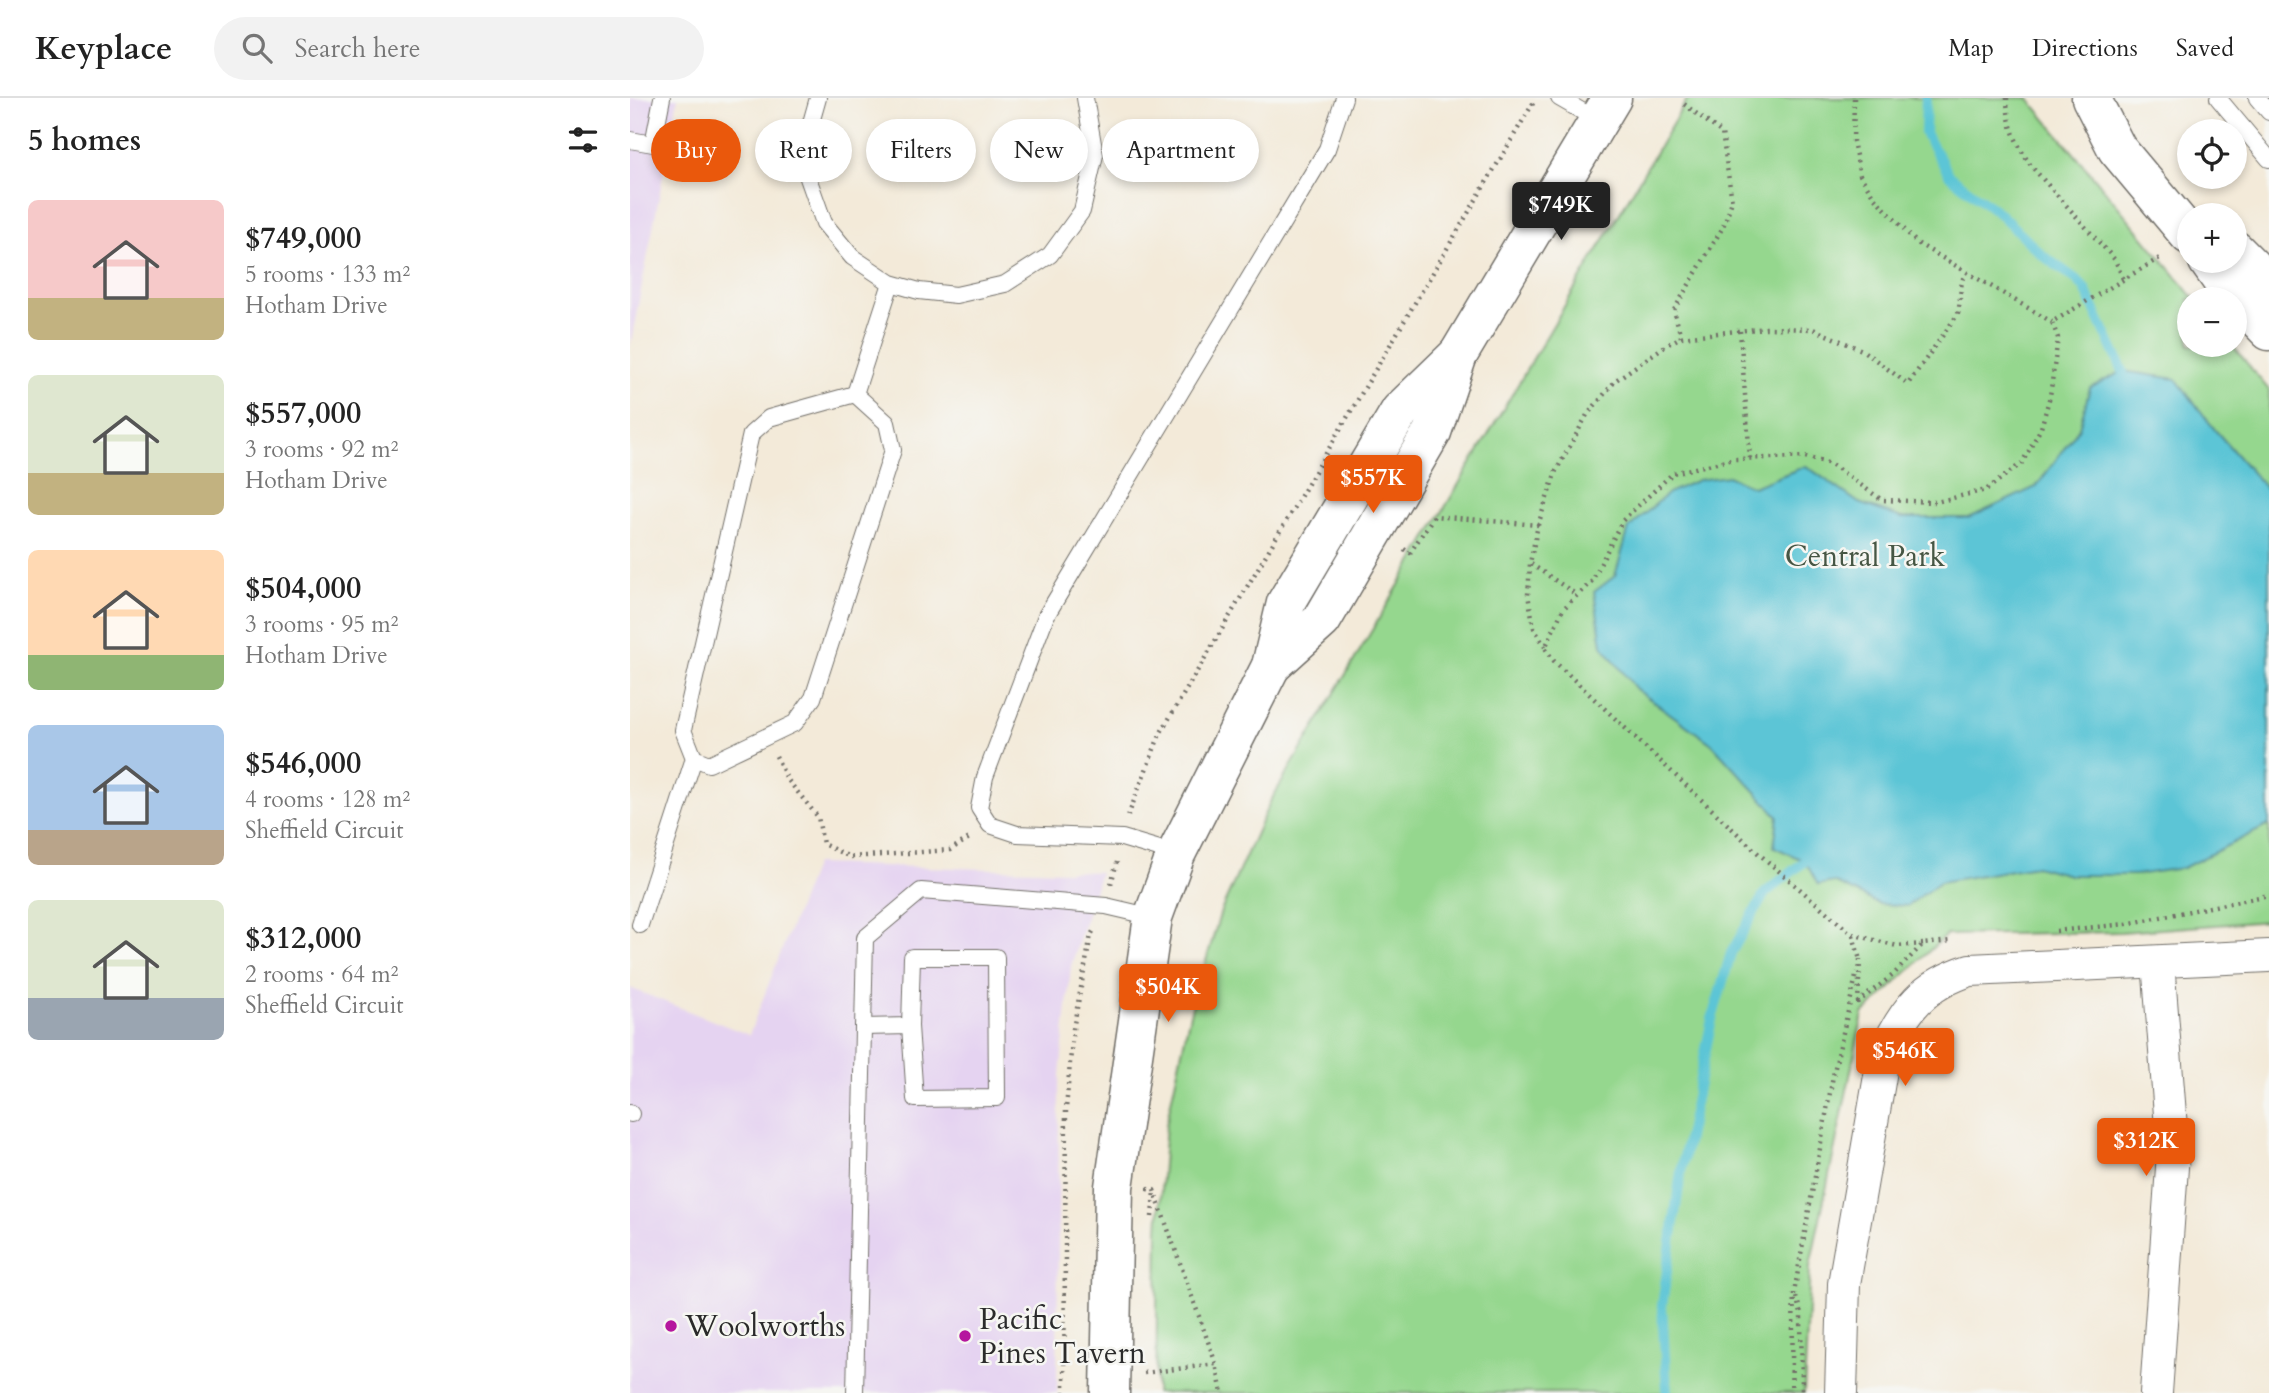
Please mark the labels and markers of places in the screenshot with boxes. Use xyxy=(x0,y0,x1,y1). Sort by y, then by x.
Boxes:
pin: $749K xyxy=(1512,183,1610,242)
pin: $557K xyxy=(1324,456,1422,515)
pin: $504K xyxy=(1119,964,1217,1024)
pin: $546K xyxy=(1856,1028,1954,1088)
pin: $312K xyxy=(2097,1118,2195,1178)
place label: Pacific Pines Tavern xyxy=(979,1299,1146,1374)
place label: Woolworths xyxy=(684,1306,845,1347)
marker: Woolworths xyxy=(663,1318,679,1334)
marker: Pacific Pines Tavern xyxy=(957,1328,973,1344)

